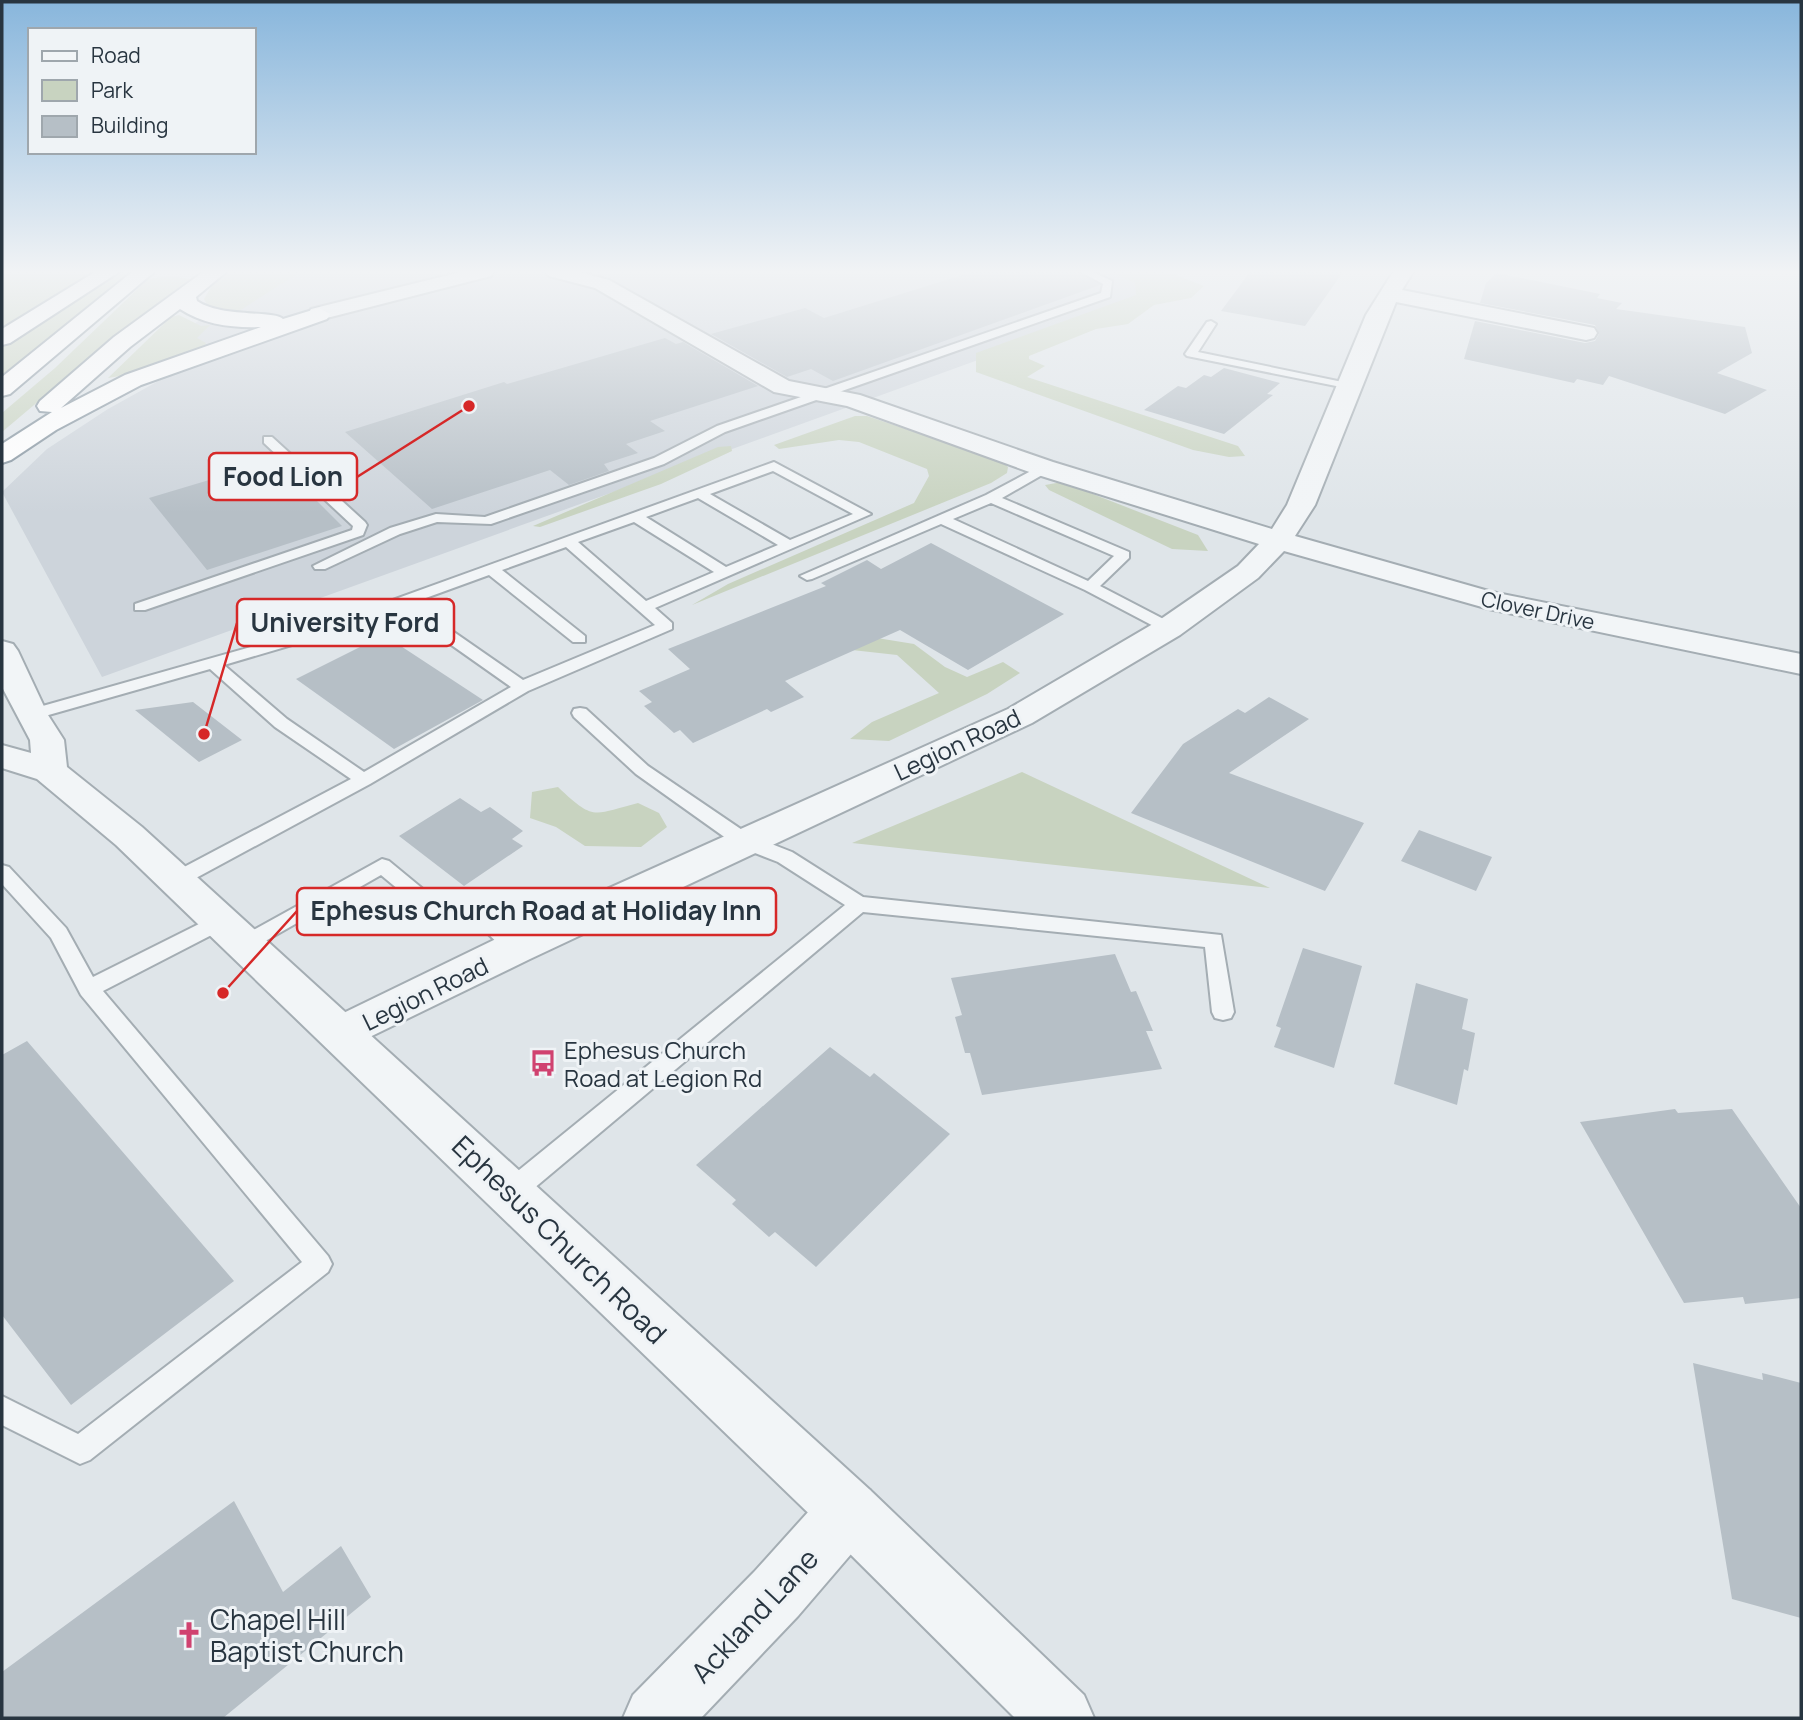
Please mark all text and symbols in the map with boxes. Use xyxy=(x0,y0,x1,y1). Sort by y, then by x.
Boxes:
legend xyxy=(28,28,256,154)
text: Road xyxy=(91,41,141,69)
text: Park xyxy=(91,76,133,104)
text: Building xyxy=(91,111,168,139)
callout: Food Lion xyxy=(209,453,357,500)
text: Food Lion xyxy=(223,458,343,494)
street label: Clover Drive xyxy=(1479,584,1597,636)
callout: University Ford xyxy=(237,599,454,646)
text: University Ford xyxy=(250,604,440,640)
street label: Legion Road xyxy=(888,700,1026,788)
callout: Ephesus Church Road at Holiday Inn xyxy=(297,888,776,935)
text: Ephesus Church Road at Holiday Inn xyxy=(310,892,762,928)
street label: Legion Road xyxy=(357,948,493,1038)
place label: Ephesus Church Road at Legion Rd xyxy=(564,1033,762,1094)
bus stop icon: Ephesus Church Road at Legion Rd xyxy=(528,1048,558,1078)
street label: Ephesus Church Road xyxy=(445,1127,675,1351)
street label: Ackland Lane xyxy=(682,1540,826,1690)
place label: Chapel Hill Baptist Church xyxy=(210,1600,404,1670)
church icon: Chapel Hill Baptist Church xyxy=(174,1620,204,1650)

